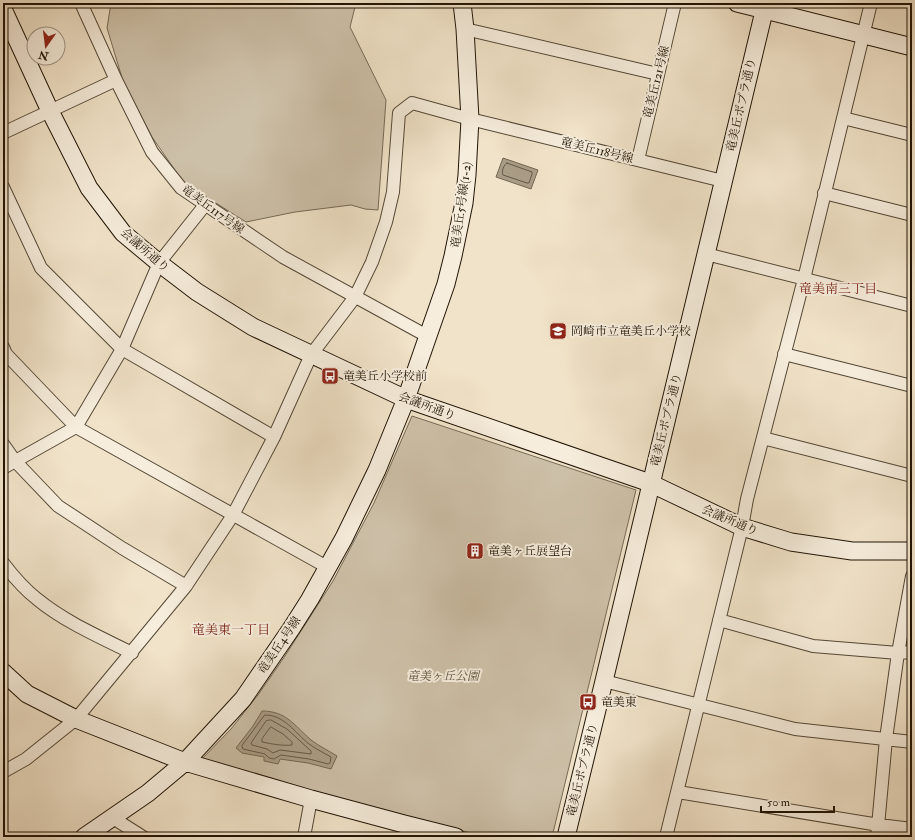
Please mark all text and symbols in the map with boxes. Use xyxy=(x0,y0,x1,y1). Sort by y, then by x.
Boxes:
north arrow xyxy=(26,26,66,66)
street label: 竜美丘121号線 xyxy=(640,44,673,120)
text: N xyxy=(36,47,51,63)
street label: 竜美丘ポプラ通り xyxy=(723,57,760,154)
street label: 竜美丘118号線 xyxy=(559,134,635,167)
street label: 竜美丘5号線(1-2) xyxy=(448,161,475,249)
street label: 竜美丘117号線 xyxy=(178,182,247,237)
street label: 会議所通り xyxy=(117,225,172,276)
district label: 竜美南三丁目 xyxy=(799,281,877,297)
school or university icon: 岡崎市立竜美丘小学校 xyxy=(548,321,568,341)
place label: 岡崎市立竜美丘小学校 xyxy=(571,324,691,339)
bus stop icon: 竜美丘小学校前 xyxy=(320,366,340,386)
place label: 竜美丘小学校前 xyxy=(343,369,427,384)
street label: 竜美丘ポプラ通り xyxy=(648,372,685,469)
street label: 会議所通り xyxy=(396,389,458,424)
street label: 会議所通り xyxy=(699,502,760,539)
building icon: 竜美ヶ丘展望台 xyxy=(465,541,485,561)
place label: 竜美ヶ丘展望台 xyxy=(488,544,572,559)
street label: 竜美丘4号線 xyxy=(255,614,304,677)
district label: 竜美東一丁目 xyxy=(192,622,270,638)
park label: 竜美ヶ丘公園 xyxy=(407,669,481,684)
bus stop icon: 竜美東 xyxy=(578,692,598,712)
place label: 竜美東 xyxy=(601,695,637,710)
street label: 竜美丘ポプラ通り xyxy=(564,722,601,819)
scale bar xyxy=(761,788,834,814)
text: 50 m xyxy=(767,795,791,810)

